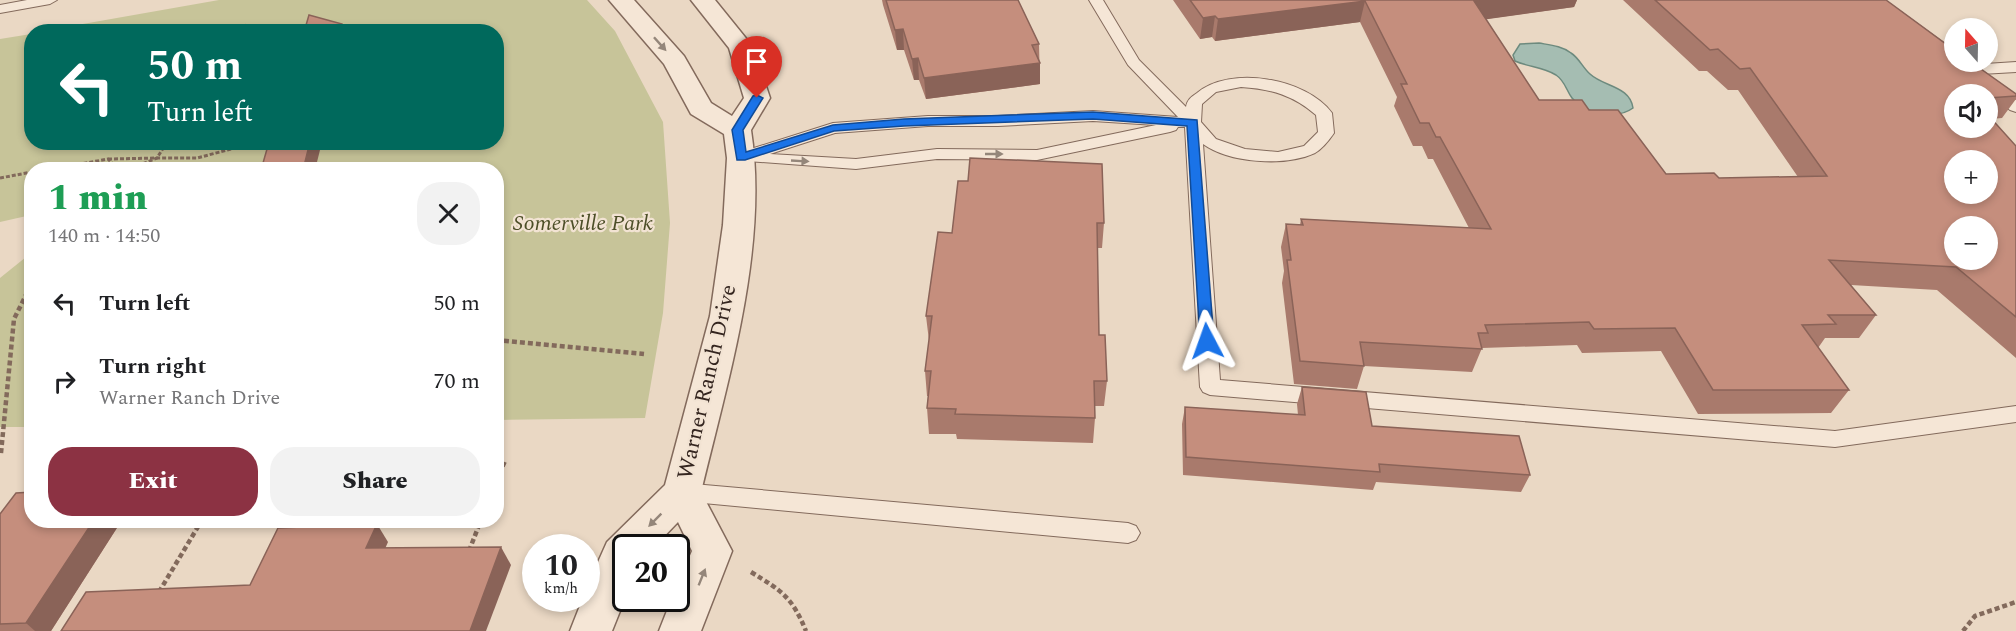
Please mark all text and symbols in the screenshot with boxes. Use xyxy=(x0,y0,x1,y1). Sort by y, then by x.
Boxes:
north arrow xyxy=(1944,18,1998,72)
map controls xyxy=(1944,18,1998,270)
text: 50 m xyxy=(147,35,242,98)
one-way arrow xyxy=(653,36,666,52)
pin xyxy=(731,36,782,98)
icon: arrive xyxy=(740,45,773,78)
icon: left xyxy=(48,48,126,126)
button: sound xyxy=(1944,84,1998,138)
text: Turn left xyxy=(147,92,253,134)
one-way arrow xyxy=(984,149,1003,159)
button: + xyxy=(1944,150,1998,204)
one-way arrow xyxy=(790,156,809,166)
text: 1 min xyxy=(48,171,148,226)
button: close xyxy=(417,182,480,245)
park label: Somerville Park xyxy=(513,207,653,240)
button: − xyxy=(1944,216,1998,270)
text: 140 m · 14:50 xyxy=(48,221,160,251)
street label: Warner Ranch Drive xyxy=(668,281,746,483)
icon: left xyxy=(48,287,81,320)
text: Turn left xyxy=(99,287,191,320)
text: 50 m xyxy=(434,287,480,320)
position arrow xyxy=(1175,309,1239,373)
text: Turn right xyxy=(99,350,206,383)
icon: right xyxy=(48,365,81,398)
text: 70 m xyxy=(434,365,480,398)
text: Warner Ranch Drive xyxy=(99,383,280,413)
button: Exit xyxy=(48,447,258,516)
button: Share xyxy=(270,447,480,516)
one-way arrow xyxy=(648,512,662,526)
speed limit sign: 20 xyxy=(612,534,690,612)
text: 10 xyxy=(544,543,578,589)
one-way arrow xyxy=(697,567,707,585)
text: km/h xyxy=(544,577,578,600)

